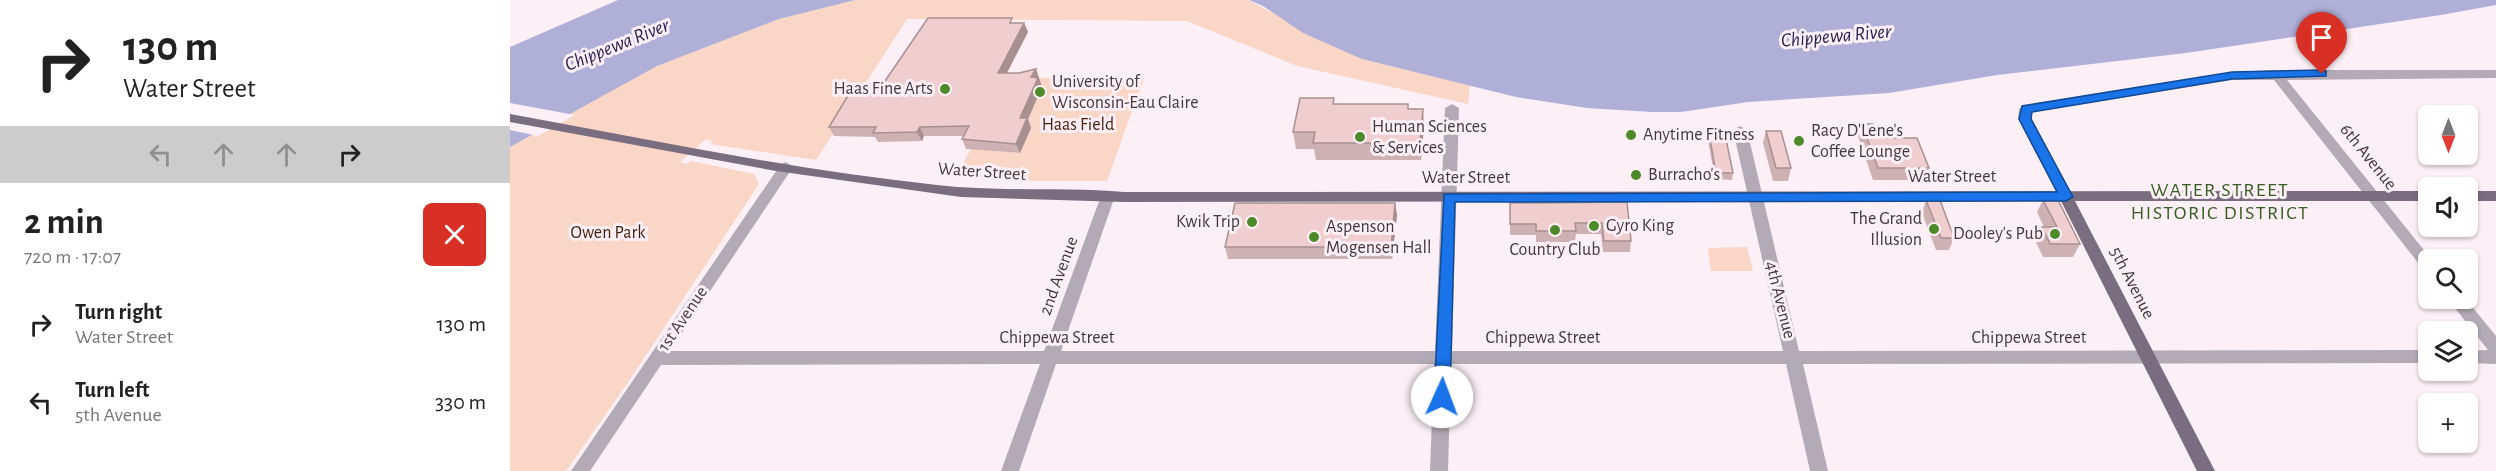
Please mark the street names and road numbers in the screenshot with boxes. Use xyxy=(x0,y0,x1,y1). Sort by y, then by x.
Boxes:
street label: 6th Avenue xyxy=(2336,121,2400,193)
street label: Water Street xyxy=(937,160,1027,184)
street label: Water Street xyxy=(1908,168,1996,186)
street label: Water Street xyxy=(1422,169,1510,187)
street label: 2nd Avenue xyxy=(1036,234,1082,318)
street label: 5th Avenue xyxy=(2106,244,2158,322)
street label: 4th Avenue xyxy=(1762,259,1798,341)
street label: 1st Avenue xyxy=(655,283,711,355)
street label: Chippewa Street xyxy=(999,329,1115,347)
street label: Chippewa Street xyxy=(1485,329,1601,347)
street label: Chippewa Street xyxy=(1971,329,2087,347)

